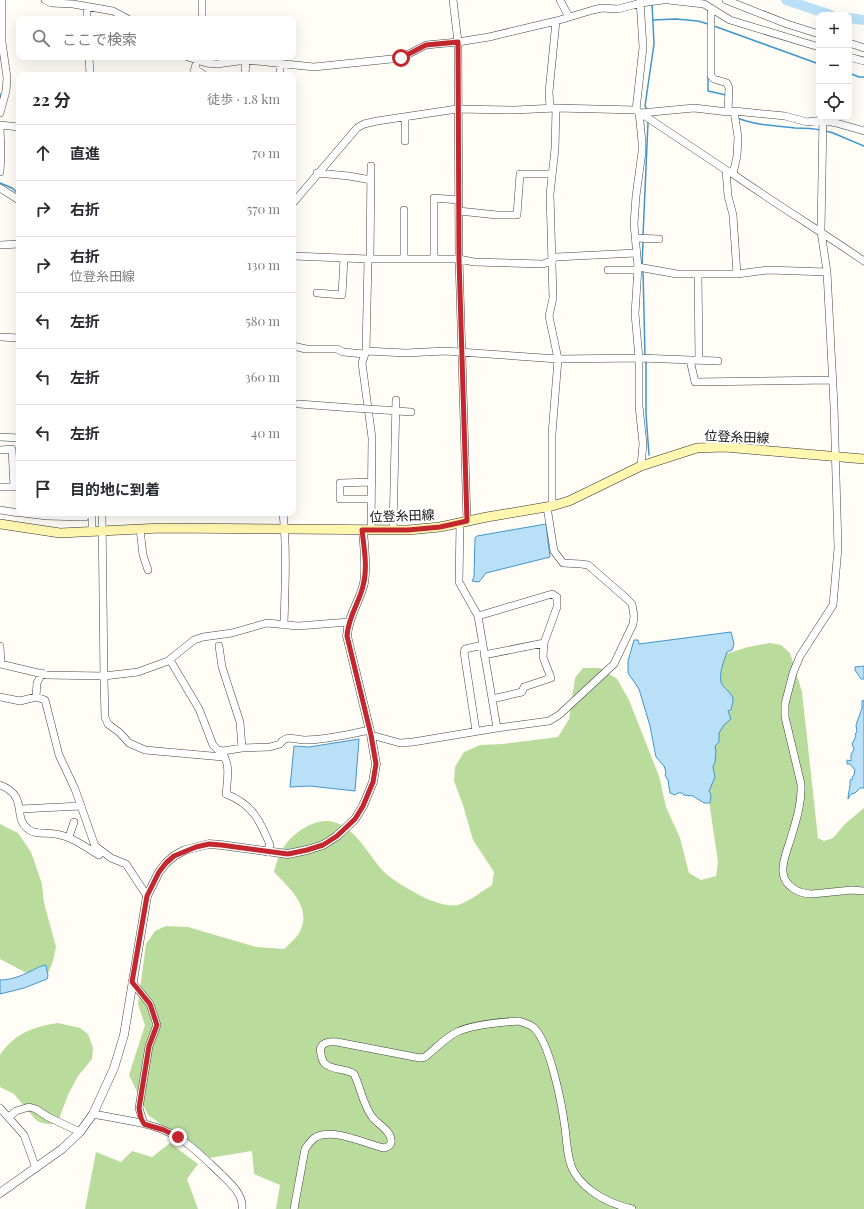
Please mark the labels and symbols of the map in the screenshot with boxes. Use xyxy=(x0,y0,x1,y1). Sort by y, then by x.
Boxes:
route start xyxy=(392,49,410,67)
street label: 位登糸田線 xyxy=(704,426,770,446)
street label: 位登糸田線 xyxy=(369,505,435,525)
route end xyxy=(169,1128,187,1146)

